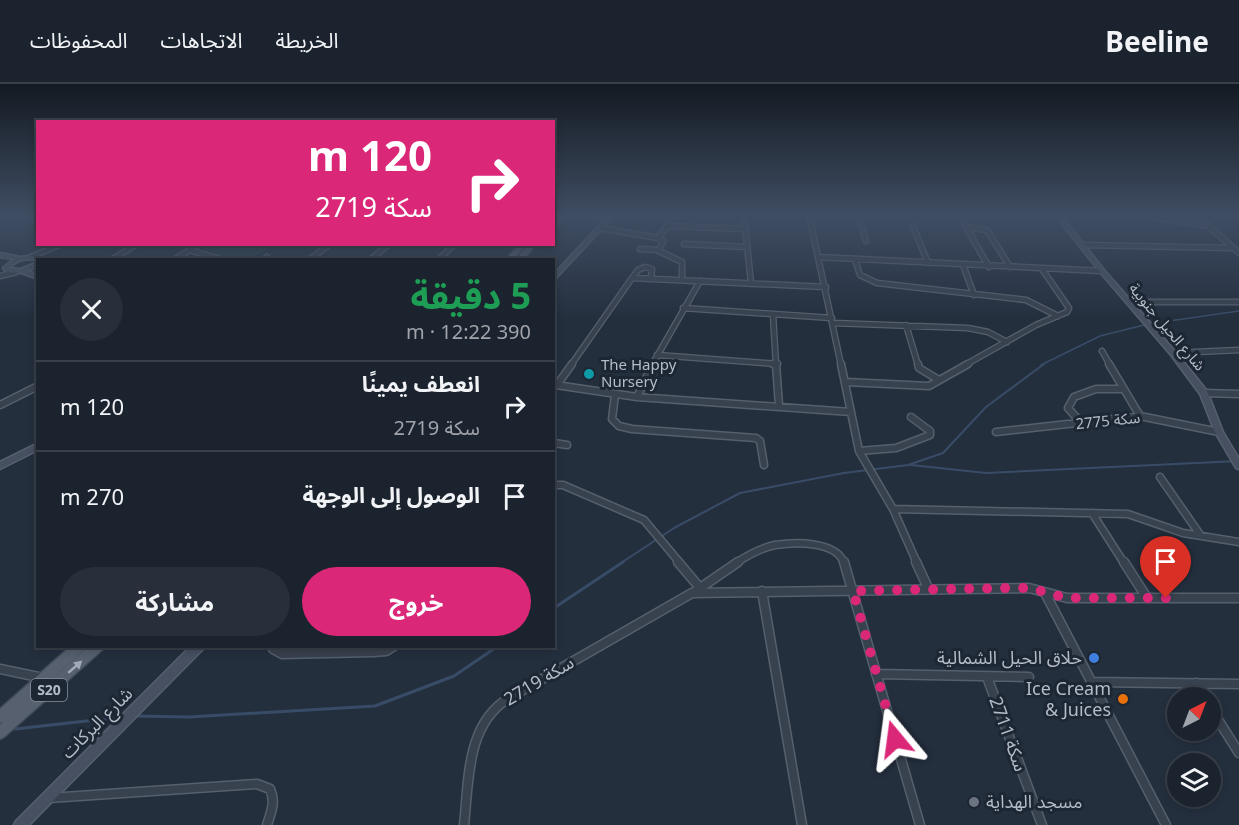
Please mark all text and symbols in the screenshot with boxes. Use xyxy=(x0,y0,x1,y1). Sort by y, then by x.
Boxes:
text: Beeline xyxy=(1105,22,1209,60)
text: المحفوظات xyxy=(30,26,127,54)
text: الاتجاهات xyxy=(160,26,242,54)
text: الخريطة xyxy=(275,26,338,54)
text: 120 m xyxy=(308,126,432,183)
icon: right xyxy=(453,144,531,222)
text: سكة 2719 xyxy=(315,188,432,225)
text: 5 دقيقة xyxy=(410,271,531,320)
button: close xyxy=(60,278,123,341)
street label: شارع الحيل جنوبية xyxy=(1123,278,1210,376)
text: 390 m · 12:22 xyxy=(406,318,531,345)
place label: The Happy Nursery xyxy=(601,354,677,391)
marker: The Happy Nursery xyxy=(582,367,596,381)
text: انعطف يمينًا xyxy=(362,368,480,398)
icon: right xyxy=(498,390,531,423)
text: 120 m xyxy=(60,391,124,421)
street label: سكة 2775 xyxy=(1075,407,1141,433)
text: سكة 2719 xyxy=(393,414,480,441)
text: الوصول إلى الوجهة xyxy=(302,479,480,509)
icon: arrive xyxy=(498,480,531,513)
text: 270 m xyxy=(60,481,124,511)
pin xyxy=(1140,536,1191,598)
icon: arrive xyxy=(1149,545,1182,578)
button: مشاركة xyxy=(60,567,290,636)
button: خروج xyxy=(302,567,531,636)
place label: حلاق الحيل الشمالية xyxy=(937,645,1082,669)
street label: سكة 2719 xyxy=(499,650,578,710)
marker: حلاق الحيل الشمالية xyxy=(1087,651,1101,665)
one-way arrow xyxy=(67,661,82,674)
place label: Ice Cream & Juices xyxy=(1026,676,1111,721)
road number: S20 xyxy=(31,679,67,701)
street label: شارع البركات xyxy=(55,681,139,765)
north arrow xyxy=(1167,687,1221,741)
map controls xyxy=(1167,687,1221,807)
marker: Ice Cream & Juices xyxy=(1116,692,1130,706)
street label: سكة 2711 xyxy=(984,693,1034,774)
position arrow xyxy=(863,707,927,771)
button: layers xyxy=(1167,753,1221,807)
place label: مسجد الهداية xyxy=(986,789,1083,813)
marker: مسجد الهداية xyxy=(967,795,981,809)

